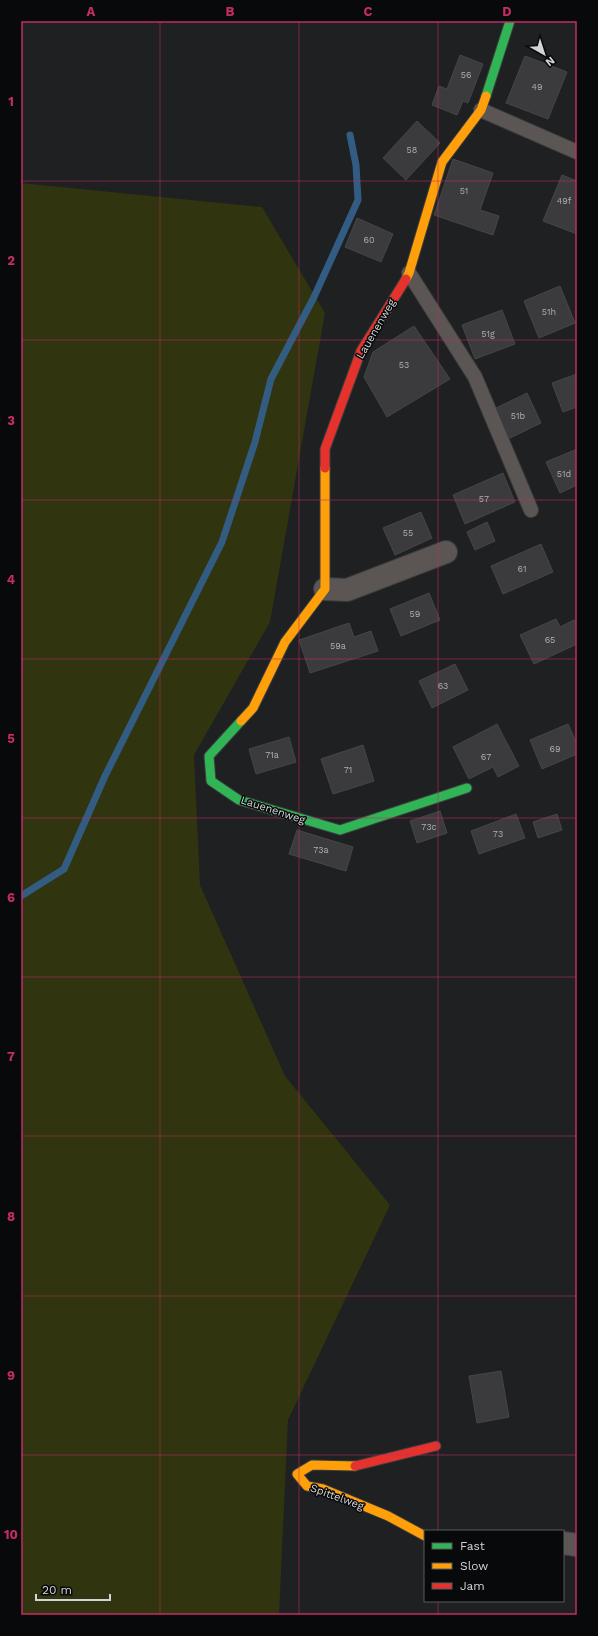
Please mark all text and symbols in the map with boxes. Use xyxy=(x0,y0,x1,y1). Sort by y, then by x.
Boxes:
text: A xyxy=(87,4,96,19)
text: B xyxy=(226,4,235,19)
text: C xyxy=(364,4,373,19)
text: D xyxy=(502,4,512,19)
north arrow xyxy=(524,34,564,74)
text: N xyxy=(543,54,557,69)
house number: 56 xyxy=(461,70,471,80)
house number: 49 xyxy=(531,82,543,92)
text: 1 xyxy=(8,94,14,109)
house number: 58 xyxy=(407,145,417,155)
house number: 51 xyxy=(460,186,468,196)
house number: 49f xyxy=(557,196,572,206)
house number: 60 xyxy=(363,235,375,245)
text: 2 xyxy=(7,253,15,268)
street label: Lauenenweg xyxy=(354,297,398,361)
house number: 51h xyxy=(542,307,556,317)
house number: 51g xyxy=(481,329,495,339)
house number: 53 xyxy=(399,360,409,370)
house number: 51b xyxy=(511,411,526,421)
text: 3 xyxy=(7,413,15,428)
house number: 51d xyxy=(557,469,571,479)
house number: 57 xyxy=(479,494,489,504)
house number: 55 xyxy=(403,528,413,538)
house number: 61 xyxy=(518,564,526,574)
text: 4 xyxy=(7,572,16,587)
house number: 59 xyxy=(410,609,420,619)
house number: 65 xyxy=(545,635,555,645)
house number: 59a xyxy=(330,641,346,651)
house number: 63 xyxy=(438,681,448,691)
text: 5 xyxy=(7,731,15,746)
house number: 69 xyxy=(549,744,561,754)
house number: 71a xyxy=(265,750,279,760)
house number: 67 xyxy=(481,752,491,762)
house number: 71 xyxy=(344,765,352,775)
street label: Lauenenweg xyxy=(239,793,307,827)
house number: 73c xyxy=(421,822,437,832)
house number: 73 xyxy=(493,829,503,839)
house number: 73a xyxy=(313,845,329,855)
text: 6 xyxy=(7,890,15,905)
text: 7 xyxy=(7,1049,15,1064)
text: 8 xyxy=(7,1209,15,1224)
text: 9 xyxy=(7,1368,15,1383)
street label: Spittelweg xyxy=(308,1481,366,1513)
text: 10 xyxy=(4,1527,18,1542)
legend xyxy=(424,1530,564,1602)
text: Fast xyxy=(460,1539,485,1553)
text: Slow xyxy=(460,1559,488,1573)
scale bar xyxy=(36,1576,110,1602)
text: Jam xyxy=(460,1579,485,1593)
text: 20 m xyxy=(42,1583,72,1597)

